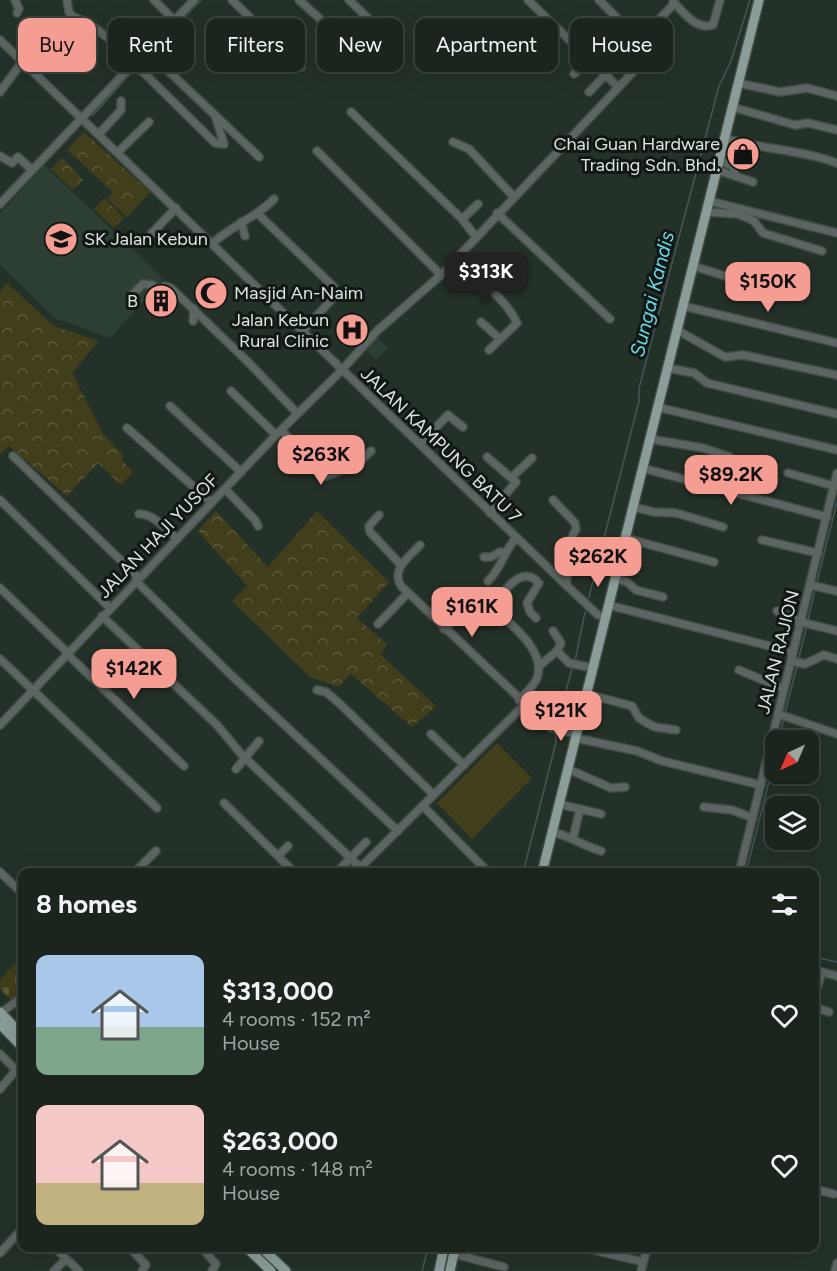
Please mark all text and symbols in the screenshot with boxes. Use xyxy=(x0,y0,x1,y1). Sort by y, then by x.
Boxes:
chip: Buy xyxy=(18,18,96,72)
chip: Rent xyxy=(108,18,194,72)
chip: Filters xyxy=(206,18,305,72)
chip: New xyxy=(317,18,403,72)
chip: Apartment xyxy=(415,18,558,72)
chip: House xyxy=(570,18,673,72)
place label: Chai Guan Hardware Trading Sdn. Bhd. xyxy=(553,133,720,176)
shop icon: Chai Guan Hardware Trading Sdn. Bhd. xyxy=(725,136,761,172)
school or university icon: SK Jalan Kebun xyxy=(43,221,79,257)
place label: SK Jalan Kebun xyxy=(84,228,208,250)
water label: Sungai Kandis xyxy=(625,228,679,359)
pin: $313K xyxy=(444,252,528,303)
text: $313K xyxy=(458,259,514,283)
pin: $150K xyxy=(726,262,810,313)
text: $150K xyxy=(739,269,797,293)
mosque icon: Masjid An-Naim xyxy=(193,275,229,311)
place label: Masjid An-Naim xyxy=(234,282,363,304)
building icon: B xyxy=(143,283,179,319)
place label: B xyxy=(127,290,138,312)
place label: Jalan Kebun Rural Clinic xyxy=(232,309,329,352)
hospital icon: Jalan Kebun Rural Clinic xyxy=(334,312,370,348)
street label: JALAN KAMPUNG BATU 7 xyxy=(356,363,526,528)
pin: $263K xyxy=(279,435,363,486)
text: $263K xyxy=(292,442,350,466)
pin: $89.2K xyxy=(682,455,780,506)
text: $89.2K xyxy=(699,462,763,486)
street label: JALAN HAJI YUSOF xyxy=(93,469,223,603)
pin: $262K xyxy=(556,537,640,588)
text: $262K xyxy=(568,544,628,568)
pin: $161K xyxy=(430,587,514,638)
street label: JALAN RAJION xyxy=(752,588,804,716)
text: $161K xyxy=(446,594,498,618)
pin: $142K xyxy=(92,649,176,700)
text: $142K xyxy=(105,656,163,680)
pin: $121K xyxy=(519,691,603,742)
text: $121K xyxy=(535,698,587,722)
north arrow xyxy=(765,730,819,784)
map controls xyxy=(765,730,819,850)
button: layers xyxy=(765,796,819,850)
text: 8 homes xyxy=(36,888,137,920)
icon: filters xyxy=(768,888,801,921)
text: $313,000 xyxy=(222,975,334,1007)
icon: home xyxy=(84,979,156,1051)
icon: heart xyxy=(768,999,801,1032)
text: 4 rooms · 152 m² xyxy=(222,1007,371,1031)
text: House xyxy=(222,1031,280,1055)
text: $263,000 xyxy=(222,1125,338,1157)
icon: home xyxy=(84,1129,156,1201)
icon: heart xyxy=(768,1149,801,1182)
text: 4 rooms · 148 m² xyxy=(222,1157,373,1181)
text: House xyxy=(222,1181,280,1205)

